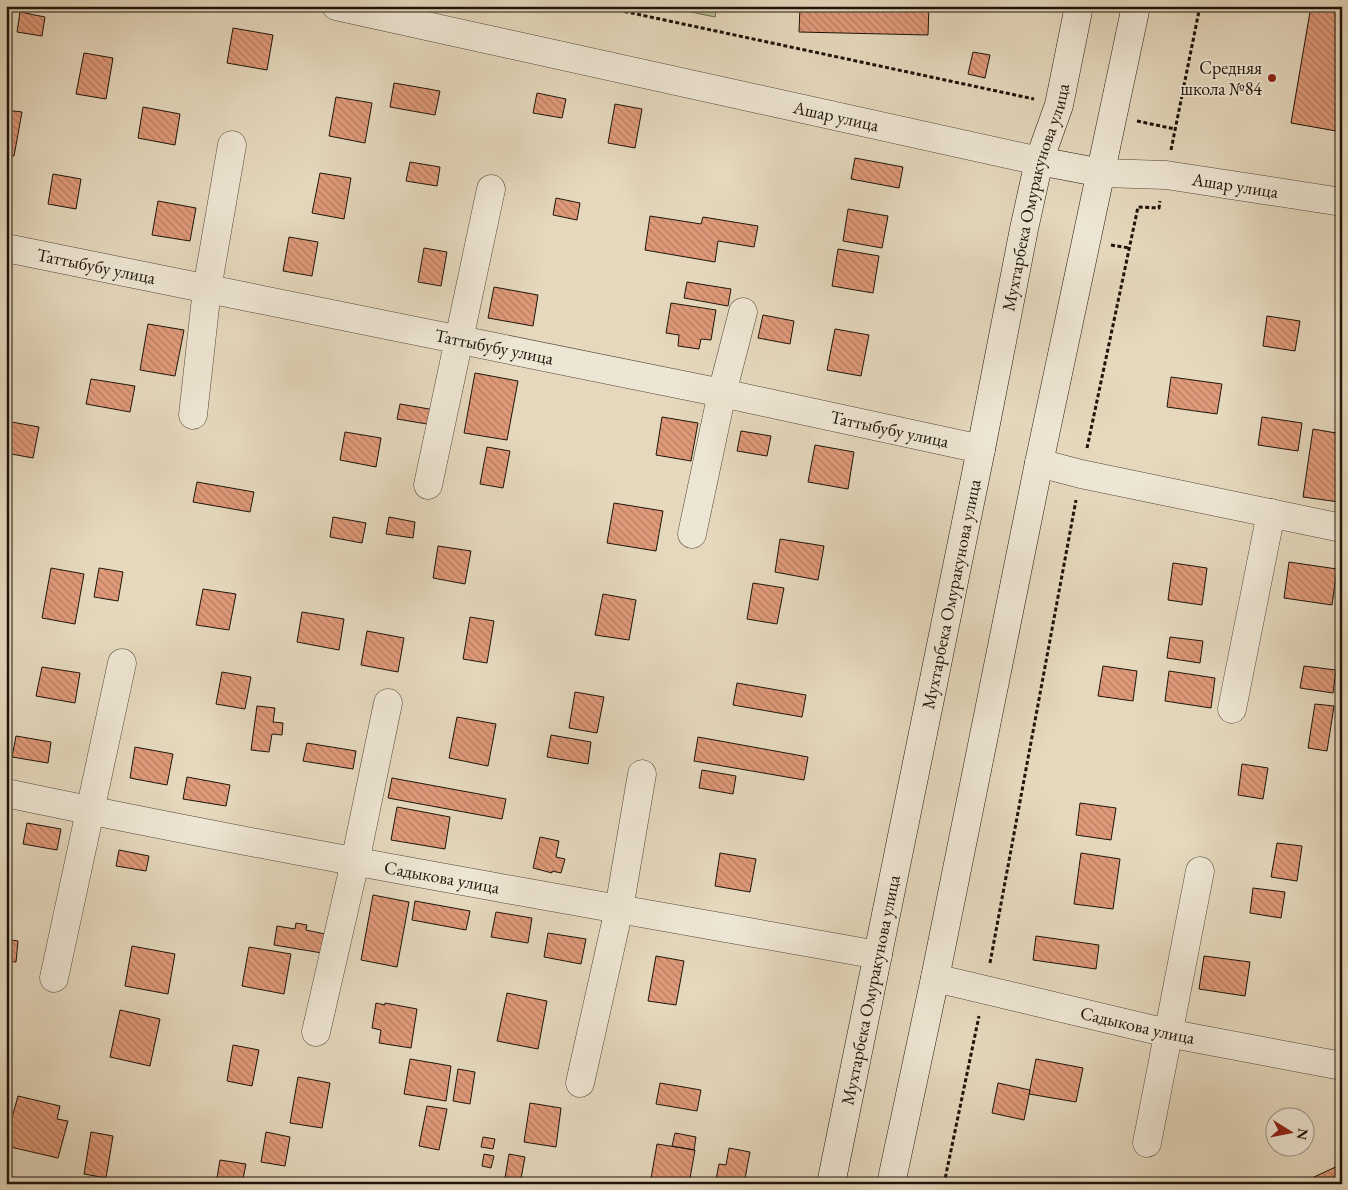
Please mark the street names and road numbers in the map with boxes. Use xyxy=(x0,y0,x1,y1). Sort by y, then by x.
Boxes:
street label: Мухтарбека Омуракунова улица xyxy=(996,81,1074,313)
street label: Ашар улица xyxy=(790,95,882,137)
street label: Ашар улица xyxy=(1189,167,1281,203)
street label: Таттыбубу улица xyxy=(35,243,159,289)
street label: Таттыбубу улица xyxy=(433,323,556,370)
street label: Таттыбубу улица xyxy=(828,405,952,453)
street label: Мухтарбека Омуракунова улица xyxy=(916,476,986,711)
street label: Садыкова улица xyxy=(382,855,502,899)
street label: Мухтарбека Омуракунова улица xyxy=(835,872,905,1107)
street label: Садыкова улица xyxy=(1078,1001,1198,1049)

